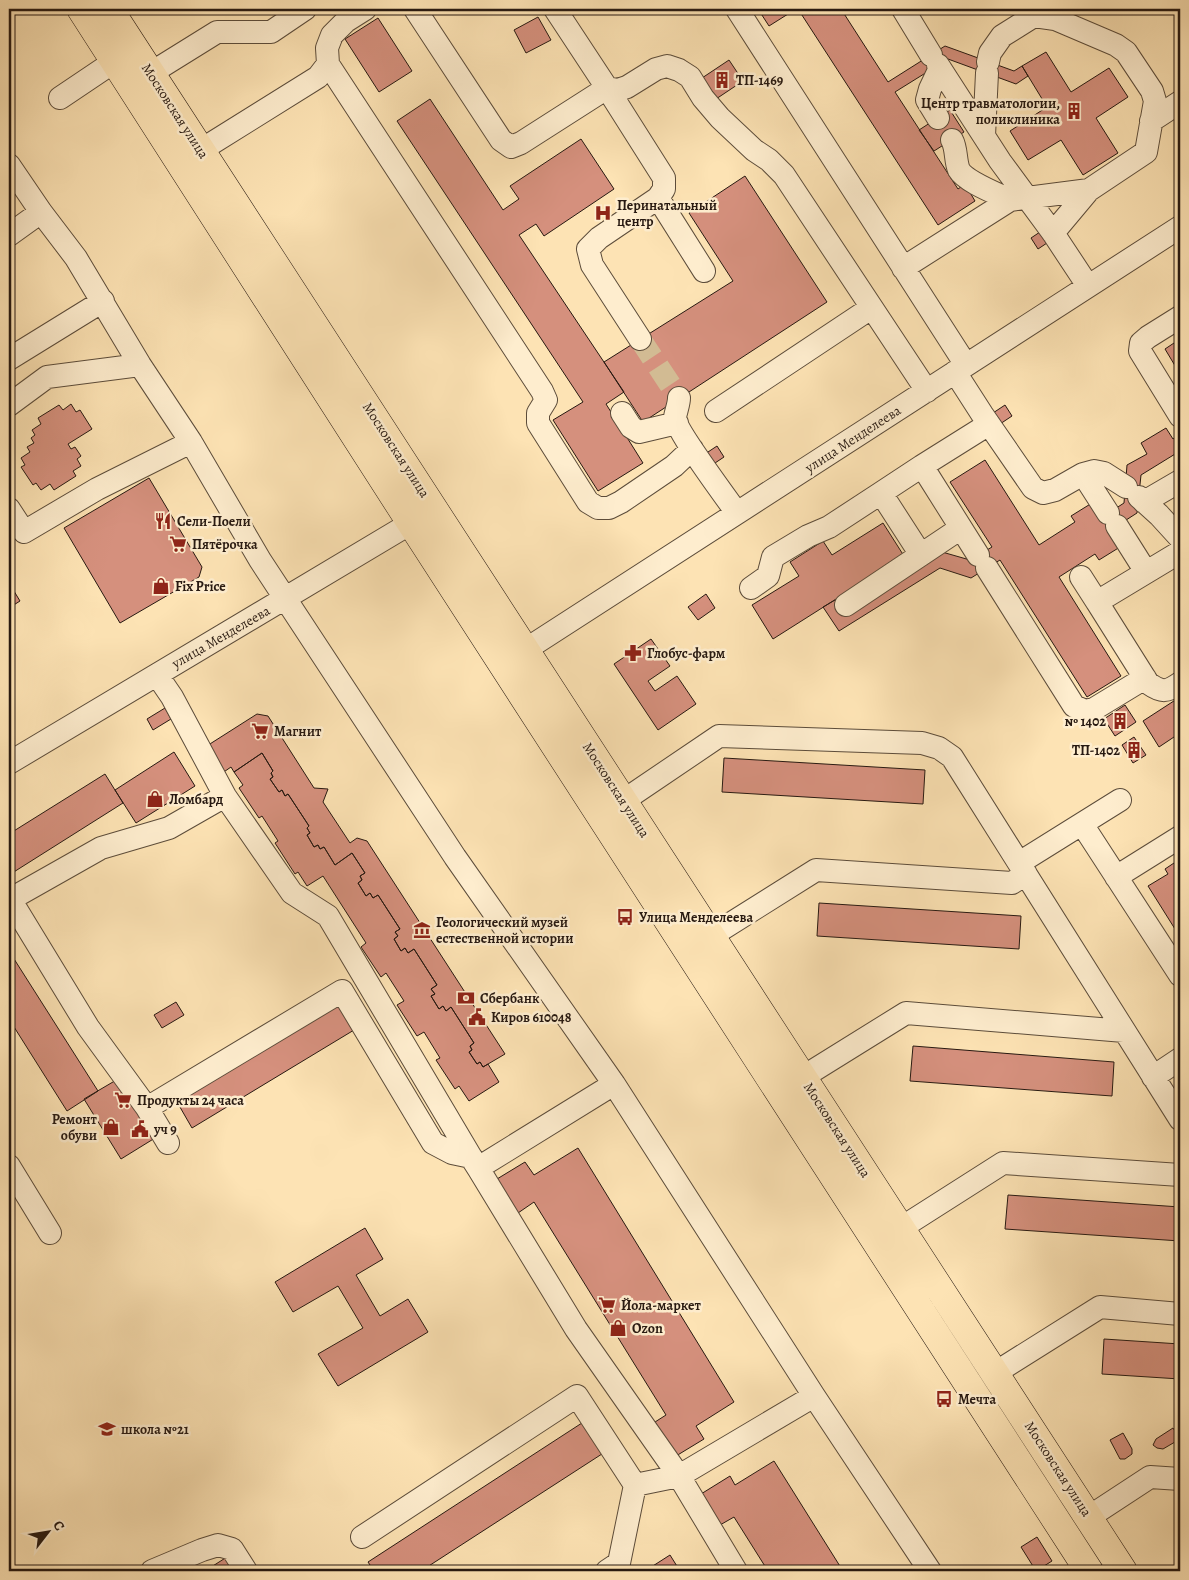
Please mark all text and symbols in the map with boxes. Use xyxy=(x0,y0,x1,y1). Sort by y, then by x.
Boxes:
street label: Московская улица xyxy=(137,60,213,163)
building icon: ТП-1469 xyxy=(712,70,732,90)
place label: ТП-1469 xyxy=(736,71,784,90)
place label: Центр травматологии, поликлиника xyxy=(921,94,1060,129)
building icon: Центр травматологии, поликлиника xyxy=(1064,101,1084,121)
place label: Перинатальный центр xyxy=(617,196,717,231)
hospital icon: Перинатальный центр xyxy=(593,203,613,223)
street label: Московская улица xyxy=(358,399,434,502)
street label: улица Менделеева xyxy=(801,401,905,478)
restaurant icon: Сели-Поели xyxy=(153,511,173,531)
place label: Сели-Поели xyxy=(177,512,251,531)
supermarket icon: Пятёрочка xyxy=(168,534,188,554)
place label: Пятёрочка xyxy=(192,535,258,554)
shop icon: Fix Price xyxy=(151,576,171,596)
place label: Fix Price xyxy=(175,577,226,596)
street label: улица Менделеева xyxy=(167,601,274,673)
pharmacy icon: Глобус-фарм xyxy=(623,643,643,663)
place label: Глобус-фарм xyxy=(647,644,726,663)
building icon: № 1402 xyxy=(1110,711,1130,731)
place label: № 1402 xyxy=(1065,712,1106,731)
supermarket icon: Магнит xyxy=(250,721,270,741)
place label: Магнит xyxy=(274,722,322,741)
street label: Московская улица xyxy=(578,739,654,842)
building icon: ТП-1402 xyxy=(1124,740,1144,760)
place label: ТП-1402 xyxy=(1072,741,1120,760)
shop icon: Ломбард xyxy=(145,789,165,809)
place label: Ломбард xyxy=(169,790,223,809)
bus stop icon: Улица Менделеева xyxy=(615,907,635,927)
place label: Улица Менделеева xyxy=(639,908,753,927)
place label: Геологический музей естественной истории xyxy=(436,913,573,948)
museum icon: Геологический музей естественной истории xyxy=(412,920,432,940)
bank icon: Сбербанк xyxy=(456,988,476,1008)
place label: Сбербанк xyxy=(480,989,540,1008)
public building icon: Киров 610048 xyxy=(467,1007,487,1027)
place label: Киров 610048 xyxy=(491,1008,572,1027)
street label: Московская улица xyxy=(799,1079,875,1182)
supermarket icon: Продукты 24 часа xyxy=(113,1090,133,1110)
place label: Продукты 24 часа xyxy=(137,1091,244,1110)
place label: Ремонт обуви xyxy=(52,1110,98,1145)
shop icon: Ремонт обуви xyxy=(101,1117,121,1137)
public building icon: уч 9 xyxy=(130,1119,150,1139)
place label: уч 9 xyxy=(153,1120,177,1139)
supermarket icon: Йола-маркет xyxy=(597,1295,617,1315)
place label: Йола-маркет xyxy=(621,1296,701,1315)
shop icon: Ozon xyxy=(608,1318,628,1338)
place label: Ozon xyxy=(632,1319,663,1338)
bus stop icon: Мечта xyxy=(934,1389,954,1409)
place label: Мечта xyxy=(958,1390,996,1409)
street label: Московская улица xyxy=(1020,1418,1096,1521)
school or university icon: школа №21 xyxy=(97,1419,117,1439)
place label: школа №21 xyxy=(121,1420,189,1439)
north arrow xyxy=(22,1508,72,1558)
text: С xyxy=(48,1517,69,1534)

